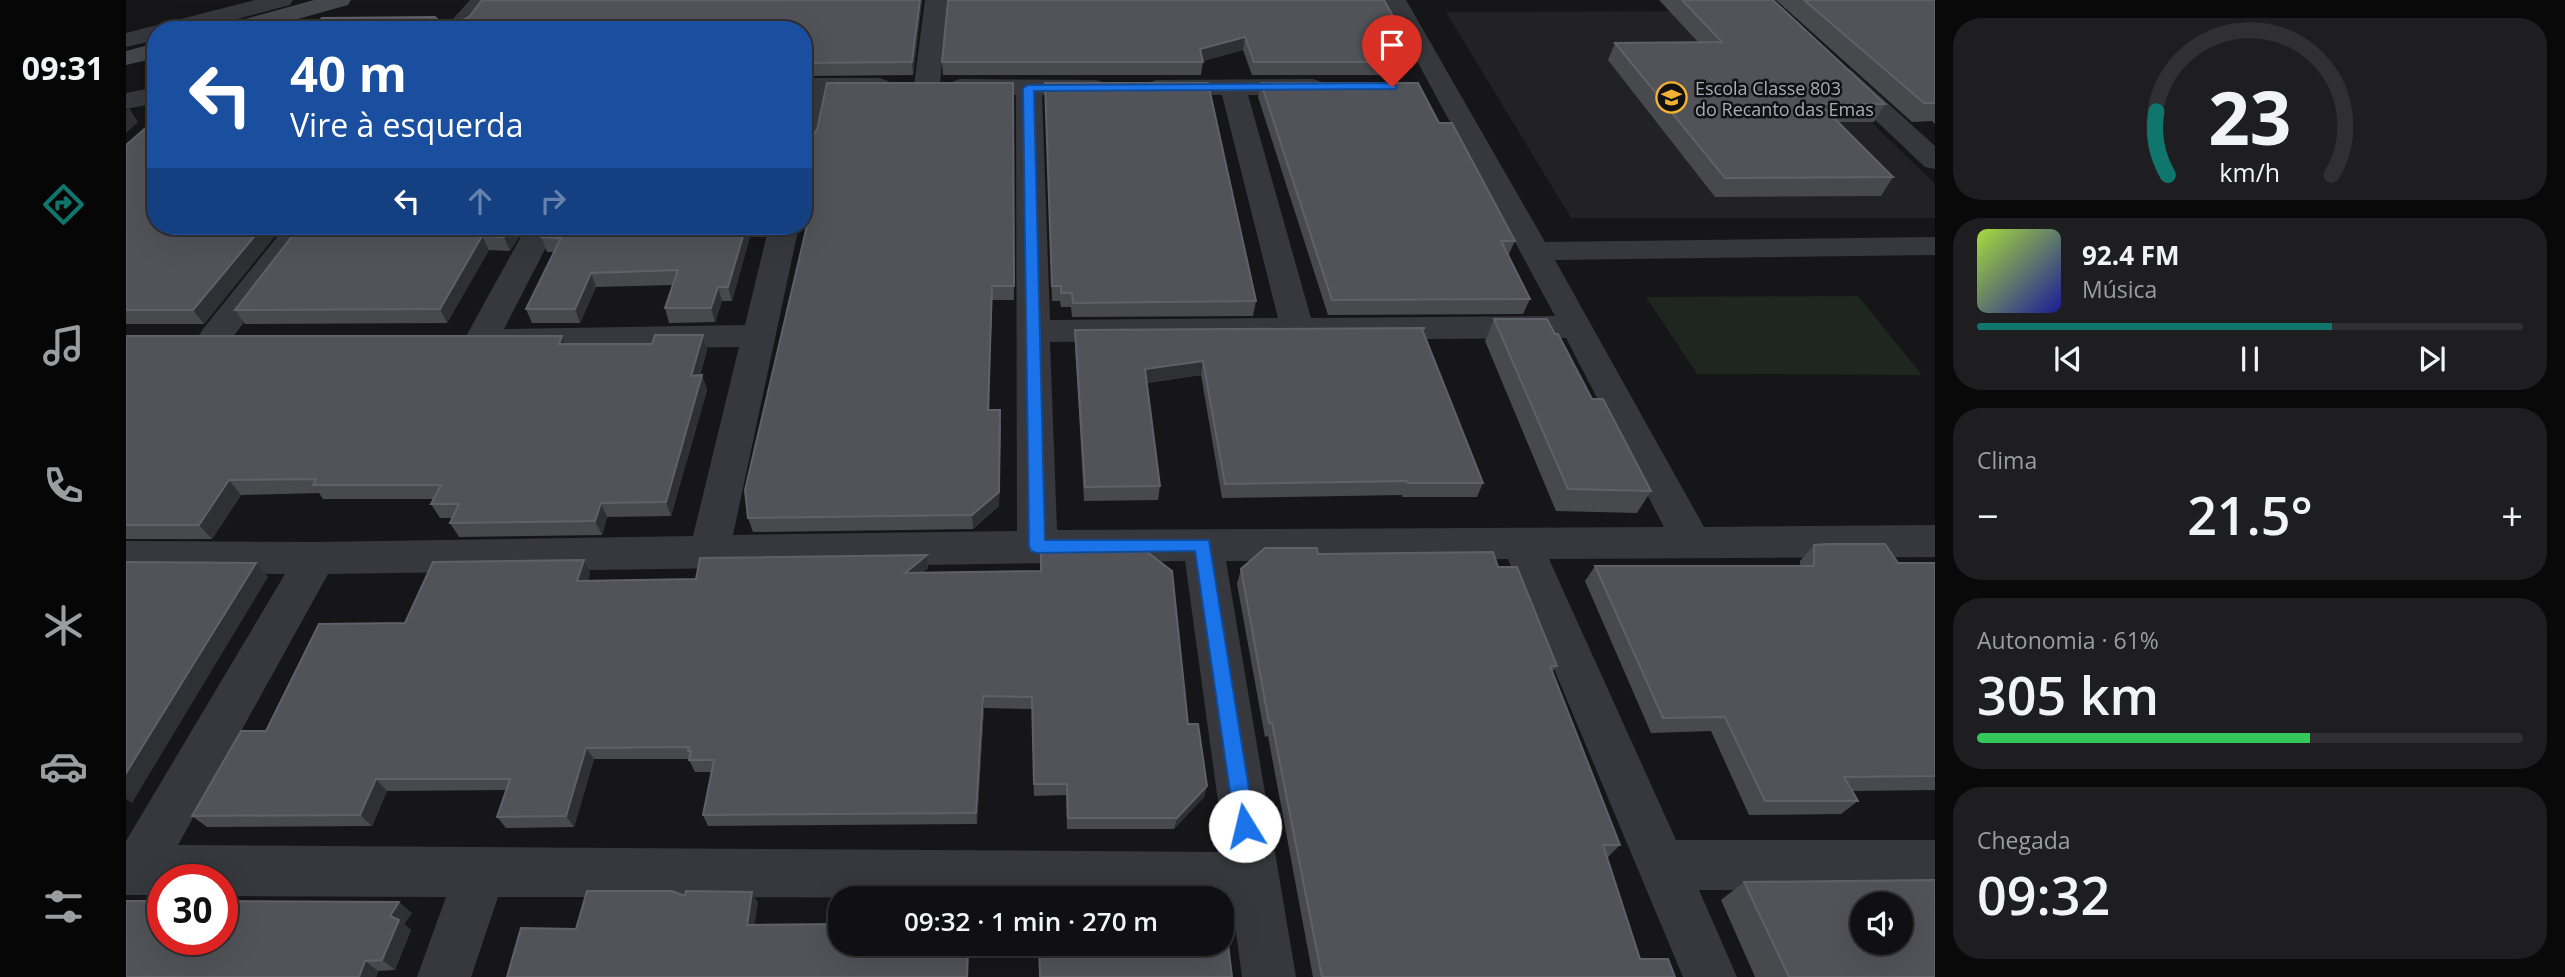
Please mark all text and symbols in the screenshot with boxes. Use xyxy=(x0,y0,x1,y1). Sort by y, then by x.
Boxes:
pin xyxy=(1362,15,1422,87)
icon: arrive xyxy=(1373,26,1411,64)
text: 40 m xyxy=(290,40,407,106)
text: 09:31 xyxy=(22,46,104,89)
icon: left xyxy=(175,49,266,140)
text: 23 xyxy=(2208,67,2292,166)
place label: Escola Classe 803 do Recanto das Emas xyxy=(1695,76,1874,121)
school or university icon: Escola Classe 803 do Recanto das Emas xyxy=(1655,81,1689,115)
text: Vire à esquerda xyxy=(290,103,523,146)
text: km/h xyxy=(2220,155,2280,189)
icon: directions xyxy=(39,180,88,229)
icon: left xyxy=(388,182,426,220)
icon: ahead xyxy=(461,182,499,220)
icon: right xyxy=(534,182,572,220)
text: 92.4 FM xyxy=(2082,237,2180,273)
text: Música xyxy=(2082,273,2157,305)
icon: music xyxy=(39,321,88,370)
icon: previous xyxy=(2049,340,2087,378)
icon: pause xyxy=(2231,340,2269,378)
icon: next xyxy=(2413,340,2451,378)
text: Clima xyxy=(1977,444,2037,476)
icon: phone xyxy=(39,461,88,510)
text: 21.5° xyxy=(2187,479,2313,550)
text: − xyxy=(1977,489,1999,541)
text: + xyxy=(2501,489,2523,541)
icon: climate xyxy=(39,601,88,650)
text: Autonomia · 61% xyxy=(1977,624,2159,656)
text: 305 km xyxy=(1977,659,2159,730)
icon: car xyxy=(39,742,88,791)
position arrow xyxy=(1208,789,1282,863)
text: Chegada xyxy=(1977,824,2071,856)
text: 09:32 xyxy=(1977,859,2110,930)
speed limit sign: 30 xyxy=(147,864,238,955)
icon: filters xyxy=(39,882,88,931)
map controls xyxy=(1850,892,1913,955)
button: sound xyxy=(1850,892,1913,955)
text: 09:32 · 1 min · 270 m xyxy=(904,903,1158,939)

